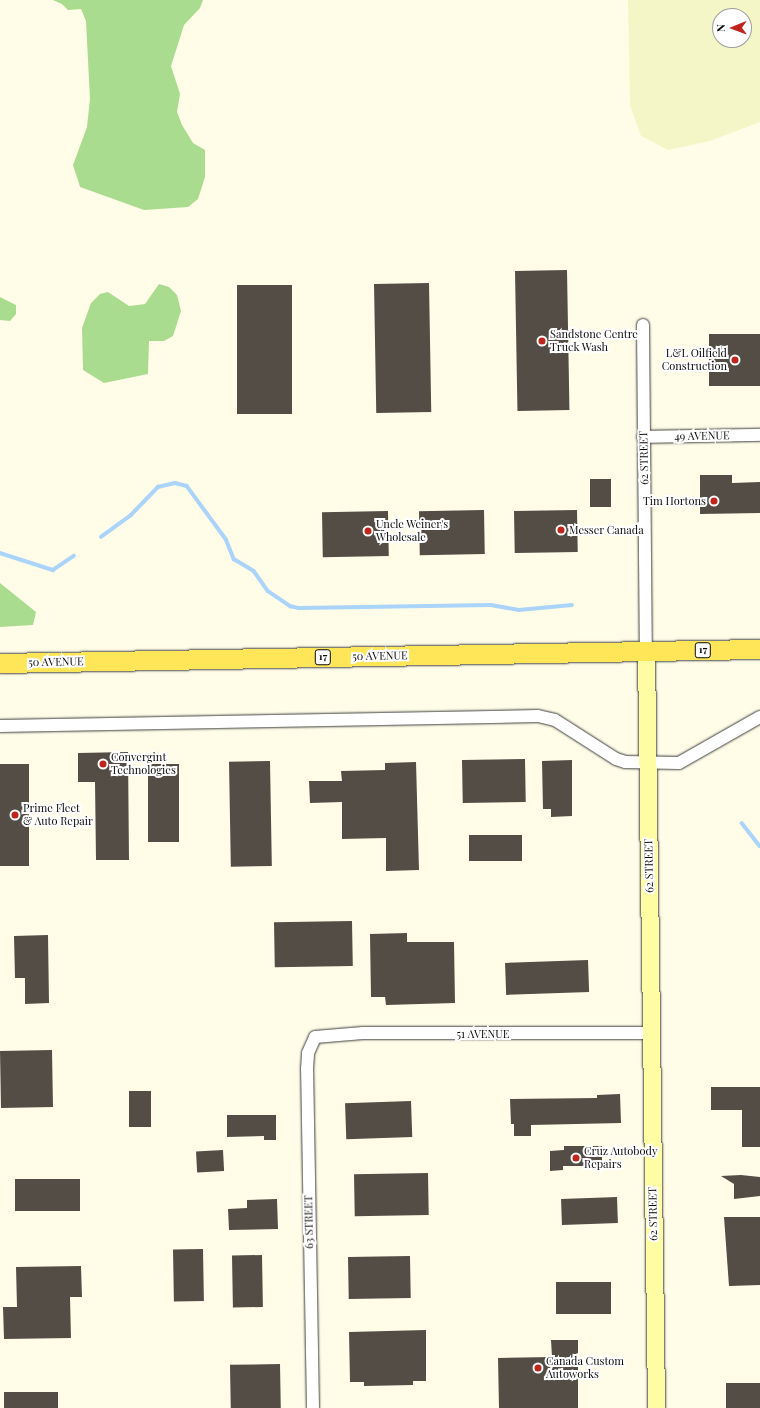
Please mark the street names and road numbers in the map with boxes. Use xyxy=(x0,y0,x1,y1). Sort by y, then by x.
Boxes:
street label: 49 AVENUE xyxy=(674,429,730,443)
street label: 62 STREET xyxy=(637,431,651,485)
road number: 17 xyxy=(694,642,712,658)
road number: 17 xyxy=(314,649,332,665)
street label: 50 AVENUE xyxy=(352,649,408,663)
street label: 50 AVENUE xyxy=(28,655,84,669)
street label: 62 STREET xyxy=(642,839,656,893)
street label: 51 AVENUE xyxy=(456,1027,510,1041)
street label: 62 STREET xyxy=(646,1187,660,1241)
street label: 63 STREET xyxy=(302,1195,316,1249)

